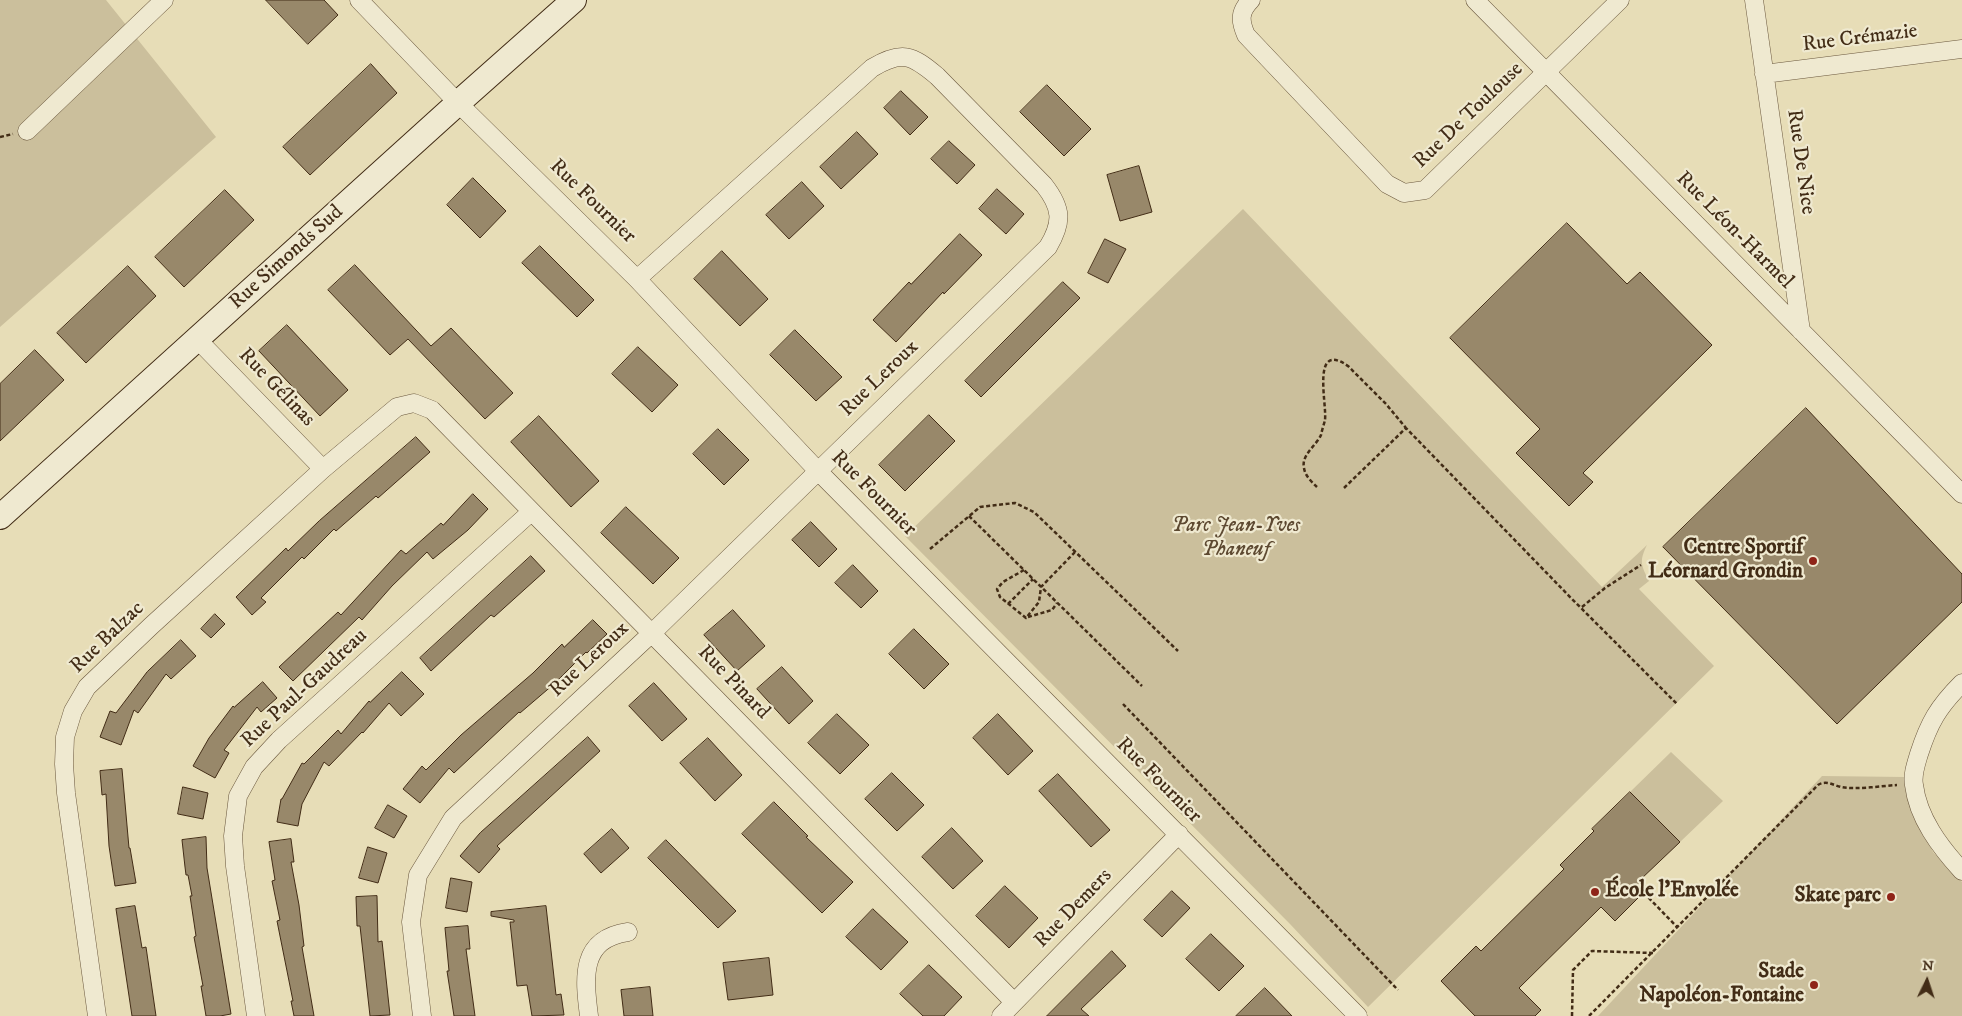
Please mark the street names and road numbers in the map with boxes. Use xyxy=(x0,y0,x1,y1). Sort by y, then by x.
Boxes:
street label: Rue Crémazie xyxy=(1801,19,1919,59)
street label: Rue De Toulouse xyxy=(1409,57,1529,175)
street label: Rue De Nice xyxy=(1780,108,1820,216)
street label: Rue Fournier xyxy=(543,155,641,249)
street label: Rue Léon-Harmel xyxy=(1670,167,1798,295)
street label: Rue Simonds Sud xyxy=(225,200,349,316)
street label: Rue Leroux xyxy=(835,335,925,423)
street label: Rue Gélinas xyxy=(232,344,320,432)
street label: Rue Fournier xyxy=(825,446,921,542)
street label: Rue Balzac xyxy=(66,597,150,679)
street label: Rue Leroux xyxy=(545,617,635,703)
street label: Rue Paul-Gaudreau xyxy=(237,624,373,754)
street label: Rue Pinard xyxy=(692,641,774,725)
street label: Rue Fournier xyxy=(1110,733,1206,829)
street label: Rue Demers xyxy=(1030,864,1118,954)

